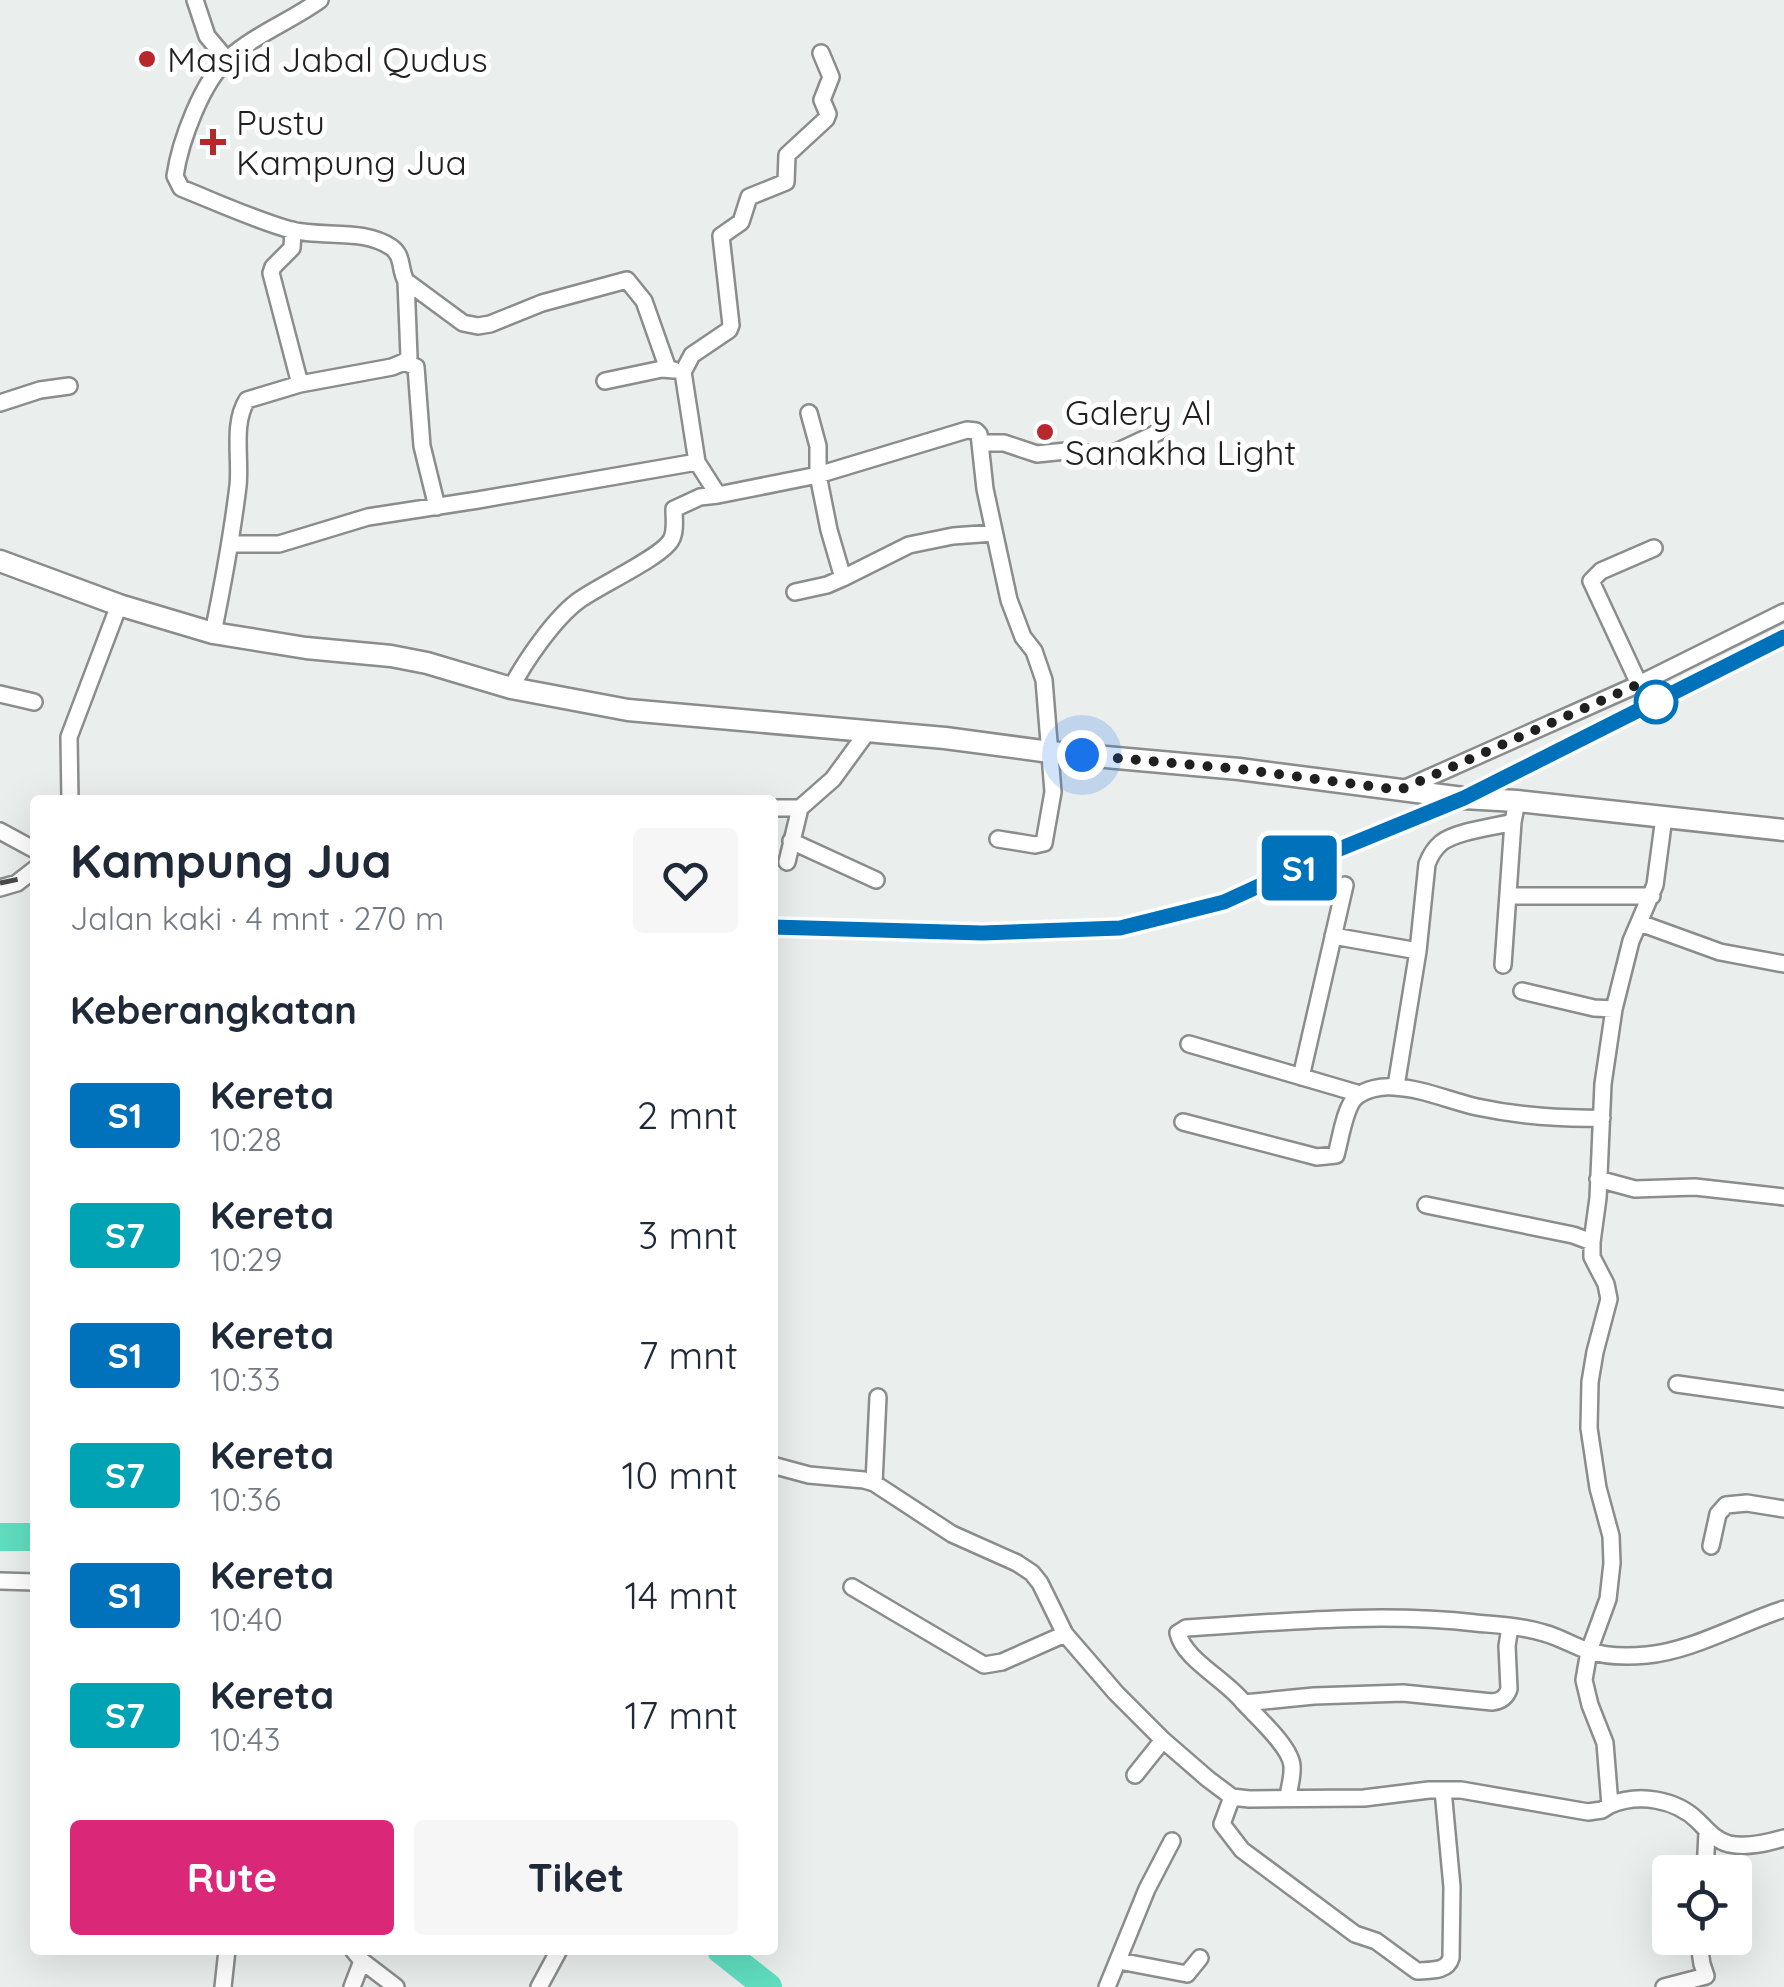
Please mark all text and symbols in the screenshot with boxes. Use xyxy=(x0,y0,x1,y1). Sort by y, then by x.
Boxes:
place label: Masjid Jabal Qudus xyxy=(167,37,488,81)
marker: Masjid Jabal Qudus xyxy=(136,48,158,70)
place label: Pustu Kampung Jua xyxy=(236,100,467,184)
marker: Pustu Kampung Jua xyxy=(200,129,226,155)
place label: Galery Al Sanakha Light xyxy=(1065,390,1296,474)
marker: Galery Al Sanakha Light xyxy=(1034,421,1056,443)
unlabelled marker xyxy=(1635,681,1677,723)
your location xyxy=(1057,730,1107,780)
button: heart xyxy=(633,828,738,933)
text: Kampung Jua xyxy=(70,830,392,890)
line badge: S1 xyxy=(1254,836,1344,900)
text: S1 xyxy=(1282,846,1316,890)
text: Jalan kaki · 4 mnt · 270 m xyxy=(70,898,444,938)
text: Keberangkatan xyxy=(70,986,357,1034)
text: Kereta xyxy=(210,1071,334,1119)
text: 2 mnt xyxy=(637,1091,738,1139)
text: S1 xyxy=(108,1093,142,1137)
text: 10:28 xyxy=(210,1119,282,1159)
text: Kereta xyxy=(210,1191,334,1239)
text: 3 mnt xyxy=(638,1211,738,1259)
text: S7 xyxy=(105,1213,145,1257)
text: 10:29 xyxy=(210,1239,282,1279)
text: Kereta xyxy=(210,1311,334,1359)
text: 7 mnt xyxy=(639,1331,738,1379)
text: S1 xyxy=(108,1333,142,1377)
text: 10:33 xyxy=(210,1359,280,1399)
text: Kereta xyxy=(210,1431,334,1479)
text: 10 mnt xyxy=(621,1451,738,1499)
text: S7 xyxy=(105,1453,145,1497)
text: 10:36 xyxy=(210,1479,281,1519)
text: Kereta xyxy=(210,1551,334,1599)
text: 14 mnt xyxy=(625,1571,738,1619)
text: S1 xyxy=(108,1573,142,1617)
text: 10:40 xyxy=(210,1599,283,1639)
text: Kereta xyxy=(210,1671,334,1719)
text: 17 mnt xyxy=(625,1691,738,1739)
text: S7 xyxy=(105,1693,145,1737)
text: 10:43 xyxy=(210,1719,281,1759)
button: Rute xyxy=(70,1820,394,1935)
button: Tiket xyxy=(414,1820,738,1935)
map controls xyxy=(1652,1855,1752,1955)
button: locate xyxy=(1652,1855,1752,1955)

